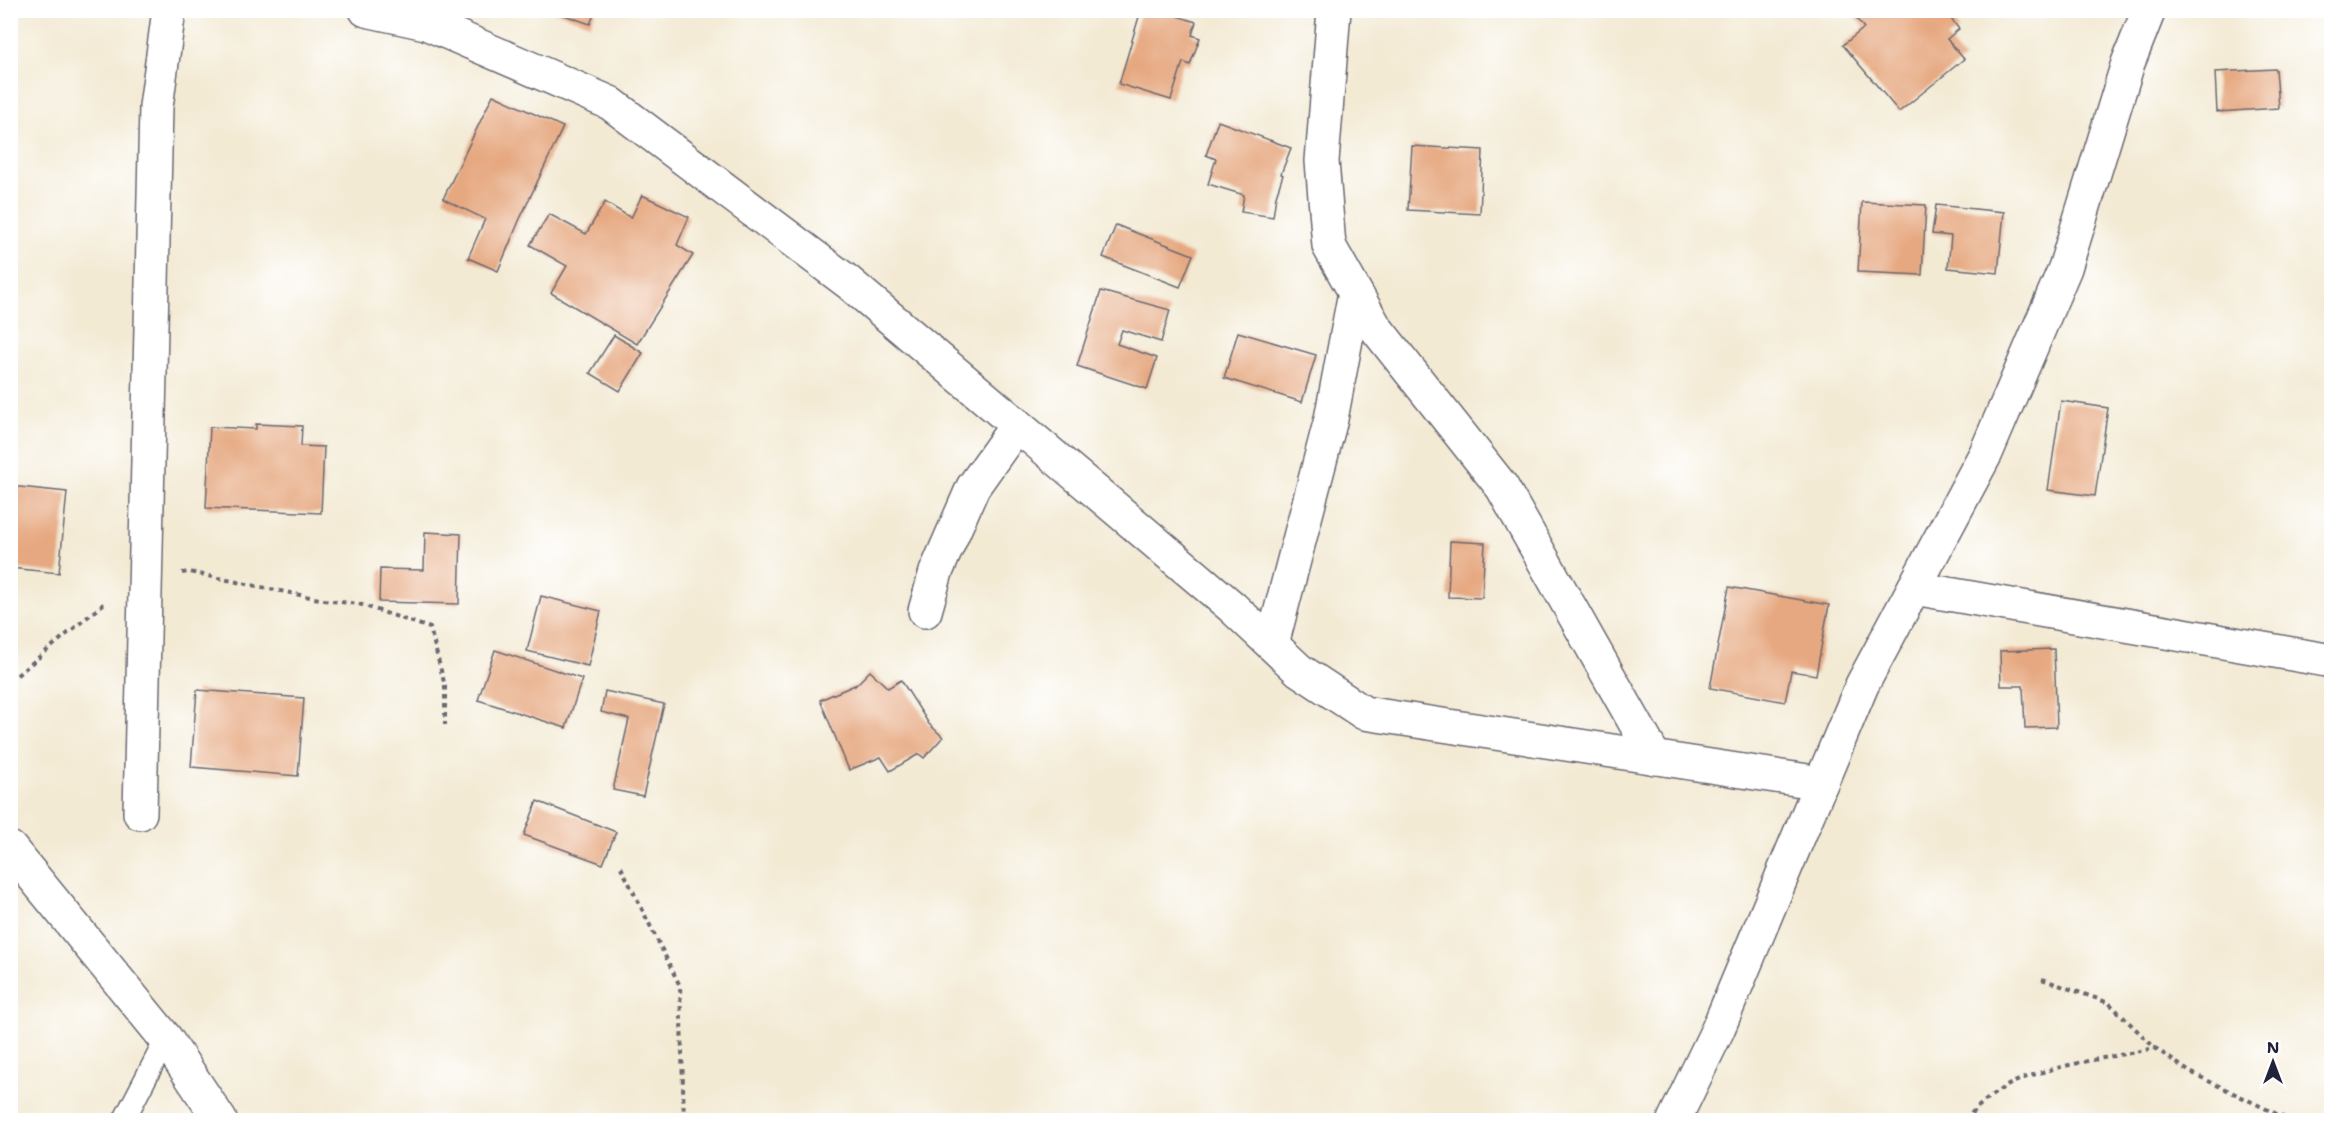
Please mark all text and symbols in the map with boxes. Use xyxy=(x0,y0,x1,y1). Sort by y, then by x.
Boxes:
north arrow xyxy=(2243,1032,2303,1092)
text: N xyxy=(2267,1037,2279,1058)

